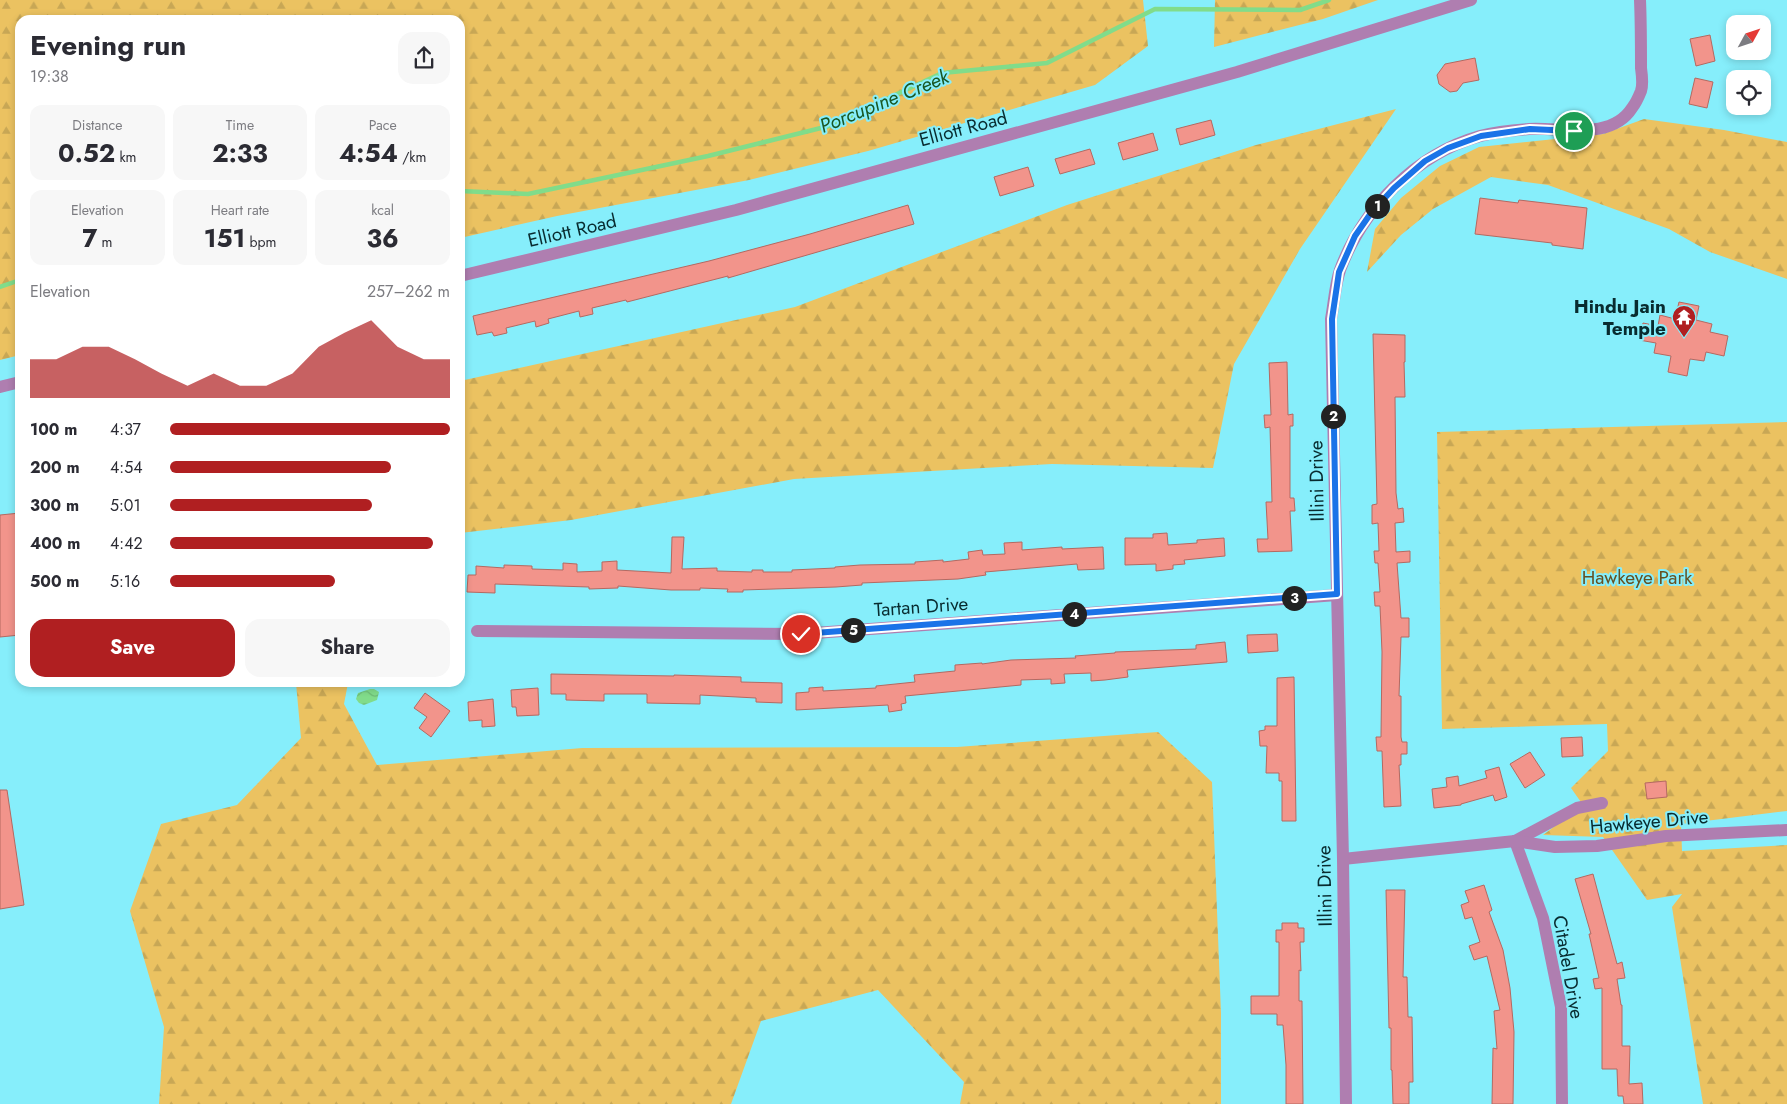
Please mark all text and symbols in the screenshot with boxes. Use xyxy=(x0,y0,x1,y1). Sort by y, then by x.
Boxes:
north arrow xyxy=(1726,15,1771,60)
map controls xyxy=(1726,15,1771,115)
text: Evening run xyxy=(30,25,186,66)
button: share xyxy=(398,32,450,84)
water label: Porcupine Creek xyxy=(815,62,954,141)
text: 19:38 xyxy=(30,65,69,88)
button: locate xyxy=(1726,70,1771,115)
street label: Elliott Road xyxy=(916,104,1010,153)
pin xyxy=(1553,110,1595,152)
text: Distance xyxy=(72,115,122,135)
text: Time xyxy=(226,115,254,135)
text: Pace xyxy=(369,115,397,135)
icon: arrive xyxy=(1560,117,1588,145)
text: 0.52 xyxy=(58,135,115,171)
text: 2:33 xyxy=(212,135,268,171)
text: 4:54 xyxy=(339,135,398,171)
text: km xyxy=(115,147,137,167)
text: /km xyxy=(398,147,426,167)
pin: 1 xyxy=(1364,194,1390,218)
text: 1 xyxy=(1374,196,1381,216)
text: Elevation xyxy=(71,200,124,220)
text: Heart rate xyxy=(211,200,269,220)
text: kcal xyxy=(371,200,394,220)
street label: Elliott Road xyxy=(525,207,619,254)
text: 7 xyxy=(82,220,97,256)
text: 151 xyxy=(204,220,245,256)
text: 36 xyxy=(367,220,399,256)
text: m xyxy=(97,232,112,252)
text: bpm xyxy=(245,232,276,252)
text: Elevation xyxy=(30,280,90,303)
text: 257–262 m xyxy=(367,280,450,303)
place label: Hindu Jain Temple xyxy=(1574,293,1666,342)
temple icon: Hindu Jain Temple xyxy=(1671,304,1697,338)
pin: 2 xyxy=(1320,404,1346,428)
text: 2 xyxy=(1329,406,1338,426)
text: 100 m xyxy=(30,418,77,441)
text: 4:37 xyxy=(110,418,141,441)
street label: Illini Drive xyxy=(1302,440,1331,522)
text: 200 m xyxy=(30,456,80,479)
text: 4:54 xyxy=(110,456,142,479)
text: 300 m xyxy=(30,494,79,517)
text: 5:01 xyxy=(110,494,141,517)
text: 400 m xyxy=(30,532,80,555)
text: 4:42 xyxy=(110,532,143,555)
park label: Hawkeye Park xyxy=(1582,564,1693,591)
text: 500 m xyxy=(30,570,79,593)
text: 5:16 xyxy=(110,570,140,593)
pin: 3 xyxy=(1282,586,1306,610)
text: 3 xyxy=(1290,588,1299,608)
street label: Tartan Drive xyxy=(873,590,969,623)
pin: 4 xyxy=(1062,602,1086,626)
text: 4 xyxy=(1070,604,1079,624)
pin xyxy=(780,613,822,655)
pin: 5 xyxy=(840,618,866,642)
button: Save xyxy=(30,619,235,677)
button: Share xyxy=(245,619,450,677)
icon: check xyxy=(787,620,815,648)
text: 5 xyxy=(849,620,858,640)
street label: Hawkeye Drive xyxy=(1589,803,1710,840)
street label: Illini Drive xyxy=(1310,845,1339,927)
street label: Citadel Drive xyxy=(1546,913,1591,1021)

